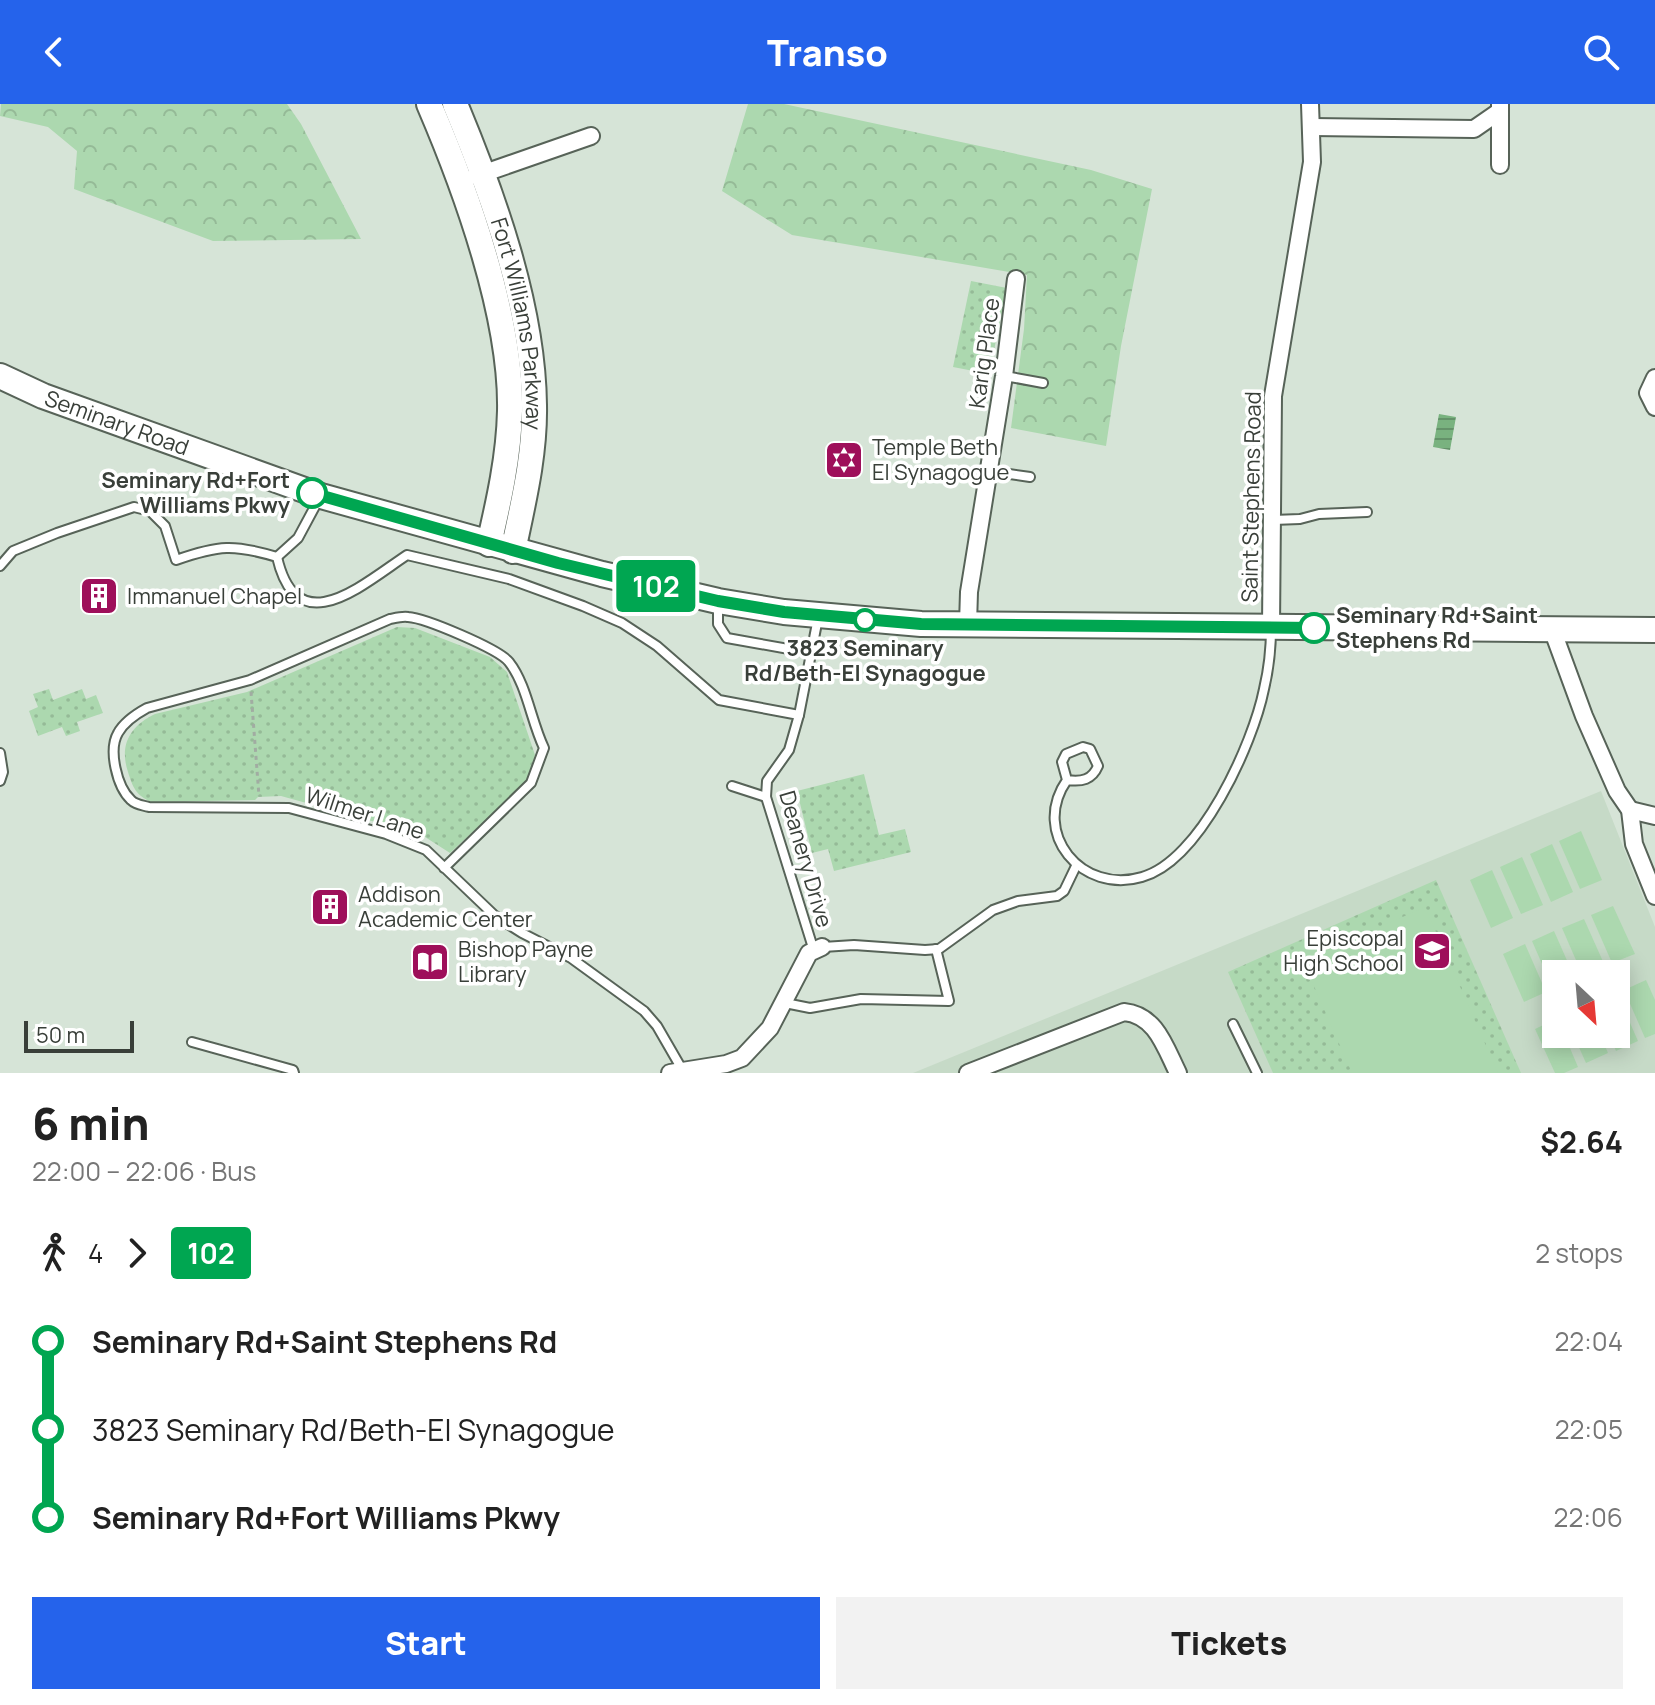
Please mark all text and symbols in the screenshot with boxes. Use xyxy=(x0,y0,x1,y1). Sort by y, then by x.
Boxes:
text: Transo xyxy=(767,28,888,77)
icon: back xyxy=(32,30,76,74)
icon: search xyxy=(1579,30,1623,74)
street label: Fort Williams Parkway xyxy=(484,214,549,431)
street label: Karig Place xyxy=(961,296,1007,410)
street label: Seminary Road xyxy=(41,383,193,462)
street label: Saint Stephens Road xyxy=(1234,391,1268,603)
place label: Temple Beth El Synagogue xyxy=(872,432,1009,487)
synagogue icon: Temple Beth El Synagogue xyxy=(823,439,865,481)
place label: Seminary Rd+Fort Williams Pkwy xyxy=(101,465,291,520)
marker: Seminary Rd+Fort Williams Pkwy xyxy=(297,478,327,508)
line badge: 102 xyxy=(610,560,702,612)
text: 102 xyxy=(632,567,680,605)
building icon: Immanuel Chapel xyxy=(78,575,120,617)
place label: Immanuel Chapel xyxy=(127,581,302,611)
place label: Seminary Rd+Saint Stephens Rd xyxy=(1336,600,1538,655)
marker: 3823 Seminary Rd/Beth-El Synagogue xyxy=(854,609,876,631)
marker: Seminary Rd+Saint Stephens Rd xyxy=(1299,613,1329,643)
place label: 3823 Seminary Rd/Beth-El Synagogue xyxy=(744,633,986,688)
street label: Wilmer Lane xyxy=(302,780,428,846)
street label: Deanery Drive xyxy=(772,787,840,931)
place label: Addison Academic Center xyxy=(358,879,533,934)
building icon: Addison Academic Center xyxy=(309,886,351,928)
place label: Episcopal High School xyxy=(1283,923,1404,978)
school or university icon: Episcopal High School xyxy=(1411,930,1453,972)
place label: Bishop Payne Library xyxy=(458,934,594,989)
library icon: Bishop Payne Library xyxy=(409,941,451,983)
north arrow xyxy=(1542,960,1630,1048)
map controls xyxy=(1542,960,1630,1048)
scale bar xyxy=(24,1017,134,1053)
text: 50 m xyxy=(36,1020,85,1050)
text: 6 min xyxy=(32,1093,149,1153)
text: $2.64 xyxy=(1540,1121,1623,1162)
text: 22:00 – 22:06 · Bus xyxy=(32,1153,256,1189)
icon: walk xyxy=(32,1231,76,1275)
icon: forward xyxy=(115,1231,159,1275)
text: 102 xyxy=(187,1234,235,1272)
text: 4 xyxy=(88,1235,103,1271)
text: 2 stops xyxy=(1535,1235,1623,1271)
text: Seminary Rd+Saint Stephens Rd xyxy=(92,1321,557,1362)
text: 22:04 xyxy=(1554,1323,1623,1359)
text: 3823 Seminary Rd/Beth-El Synagogue xyxy=(92,1409,615,1450)
text: 22:05 xyxy=(1555,1411,1623,1447)
text: Seminary Rd+Fort Williams Pkwy xyxy=(92,1497,560,1538)
text: 22:06 xyxy=(1554,1499,1623,1535)
button: Start xyxy=(32,1597,820,1689)
button: Tickets xyxy=(836,1597,1623,1689)

